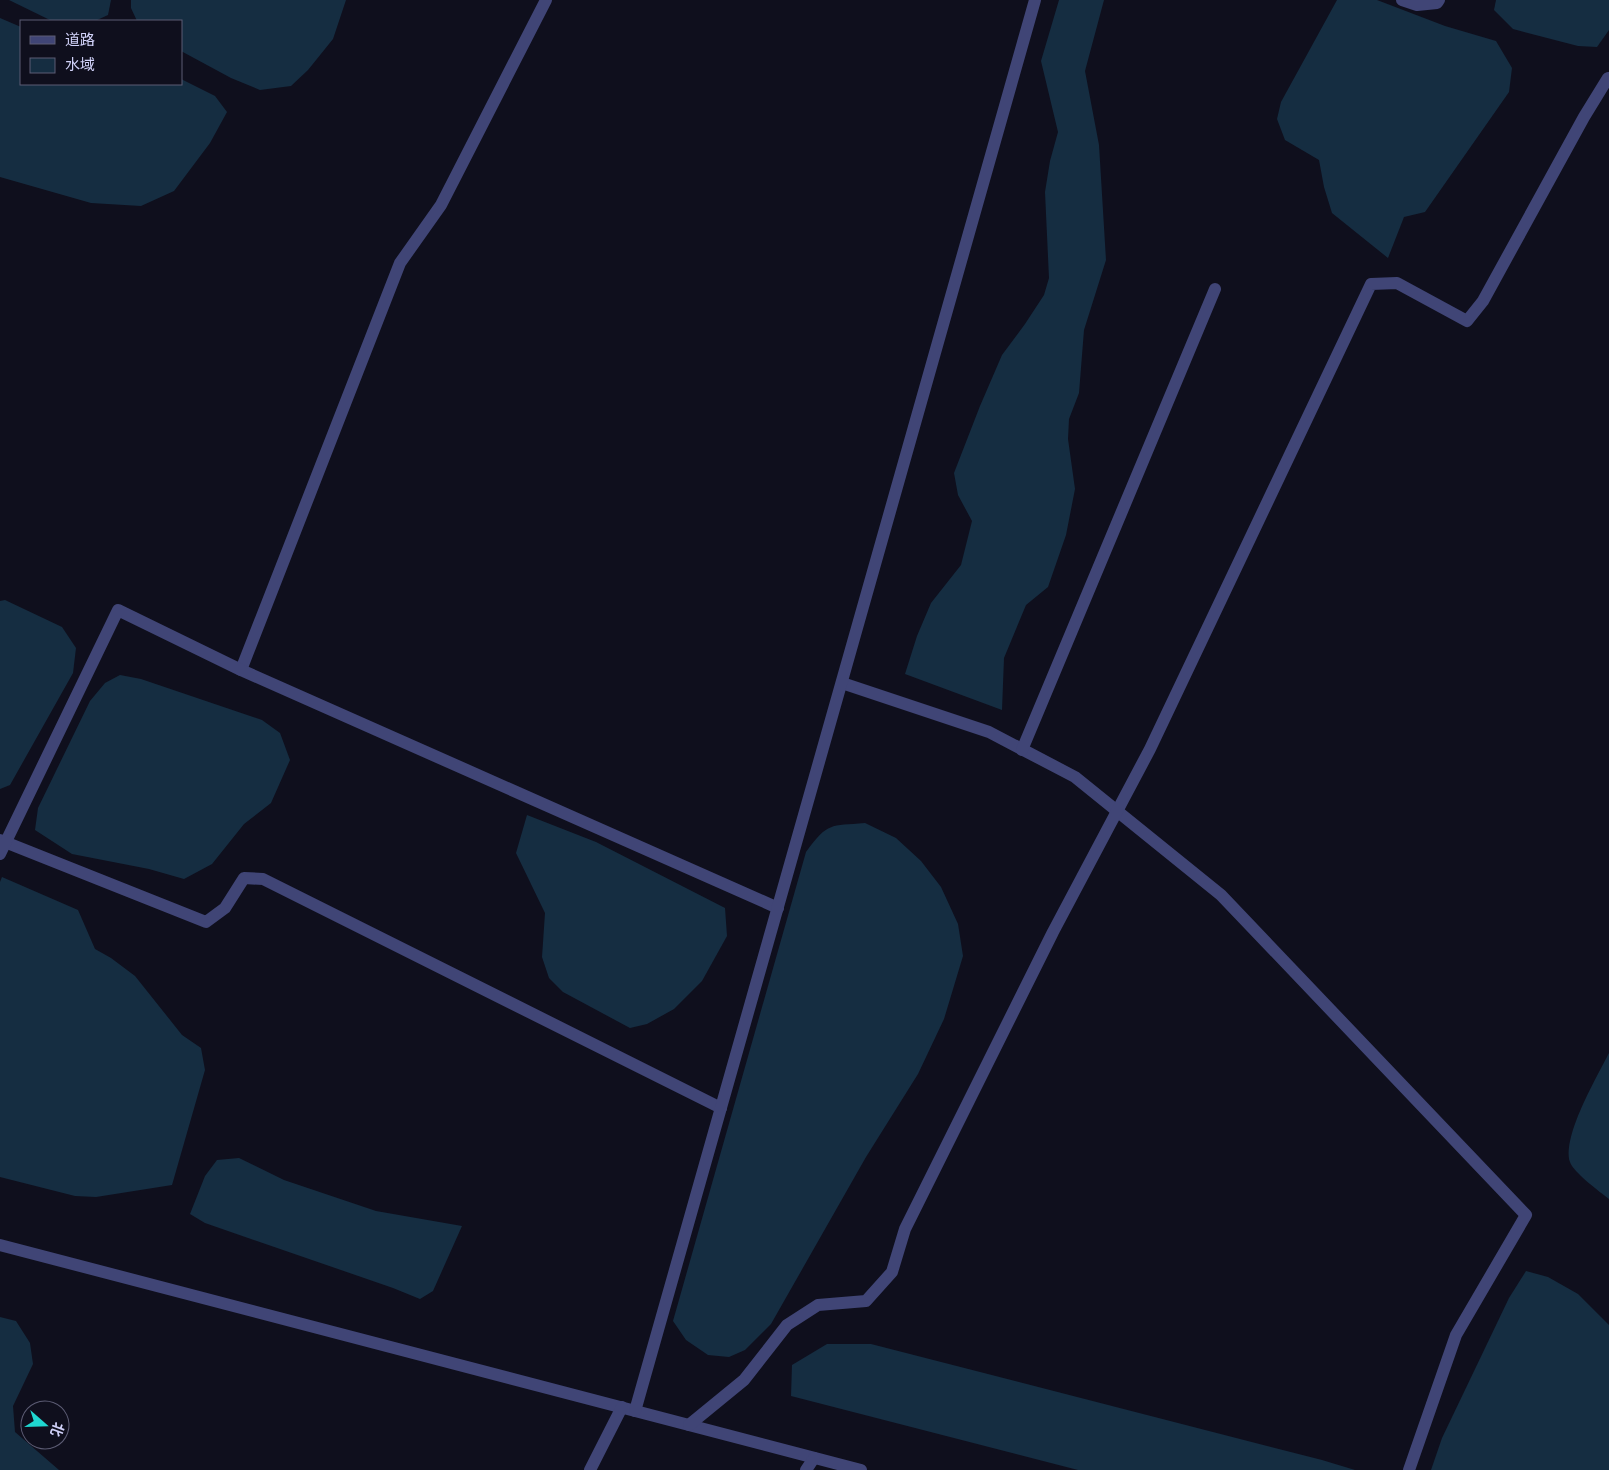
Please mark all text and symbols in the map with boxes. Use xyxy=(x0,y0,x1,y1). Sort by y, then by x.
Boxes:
legend xyxy=(20,20,182,85)
text: 道路 xyxy=(65,30,95,50)
text: 水域 xyxy=(65,55,95,75)
north arrow xyxy=(20,1400,70,1450)
text: 北 xyxy=(45,1419,68,1439)

